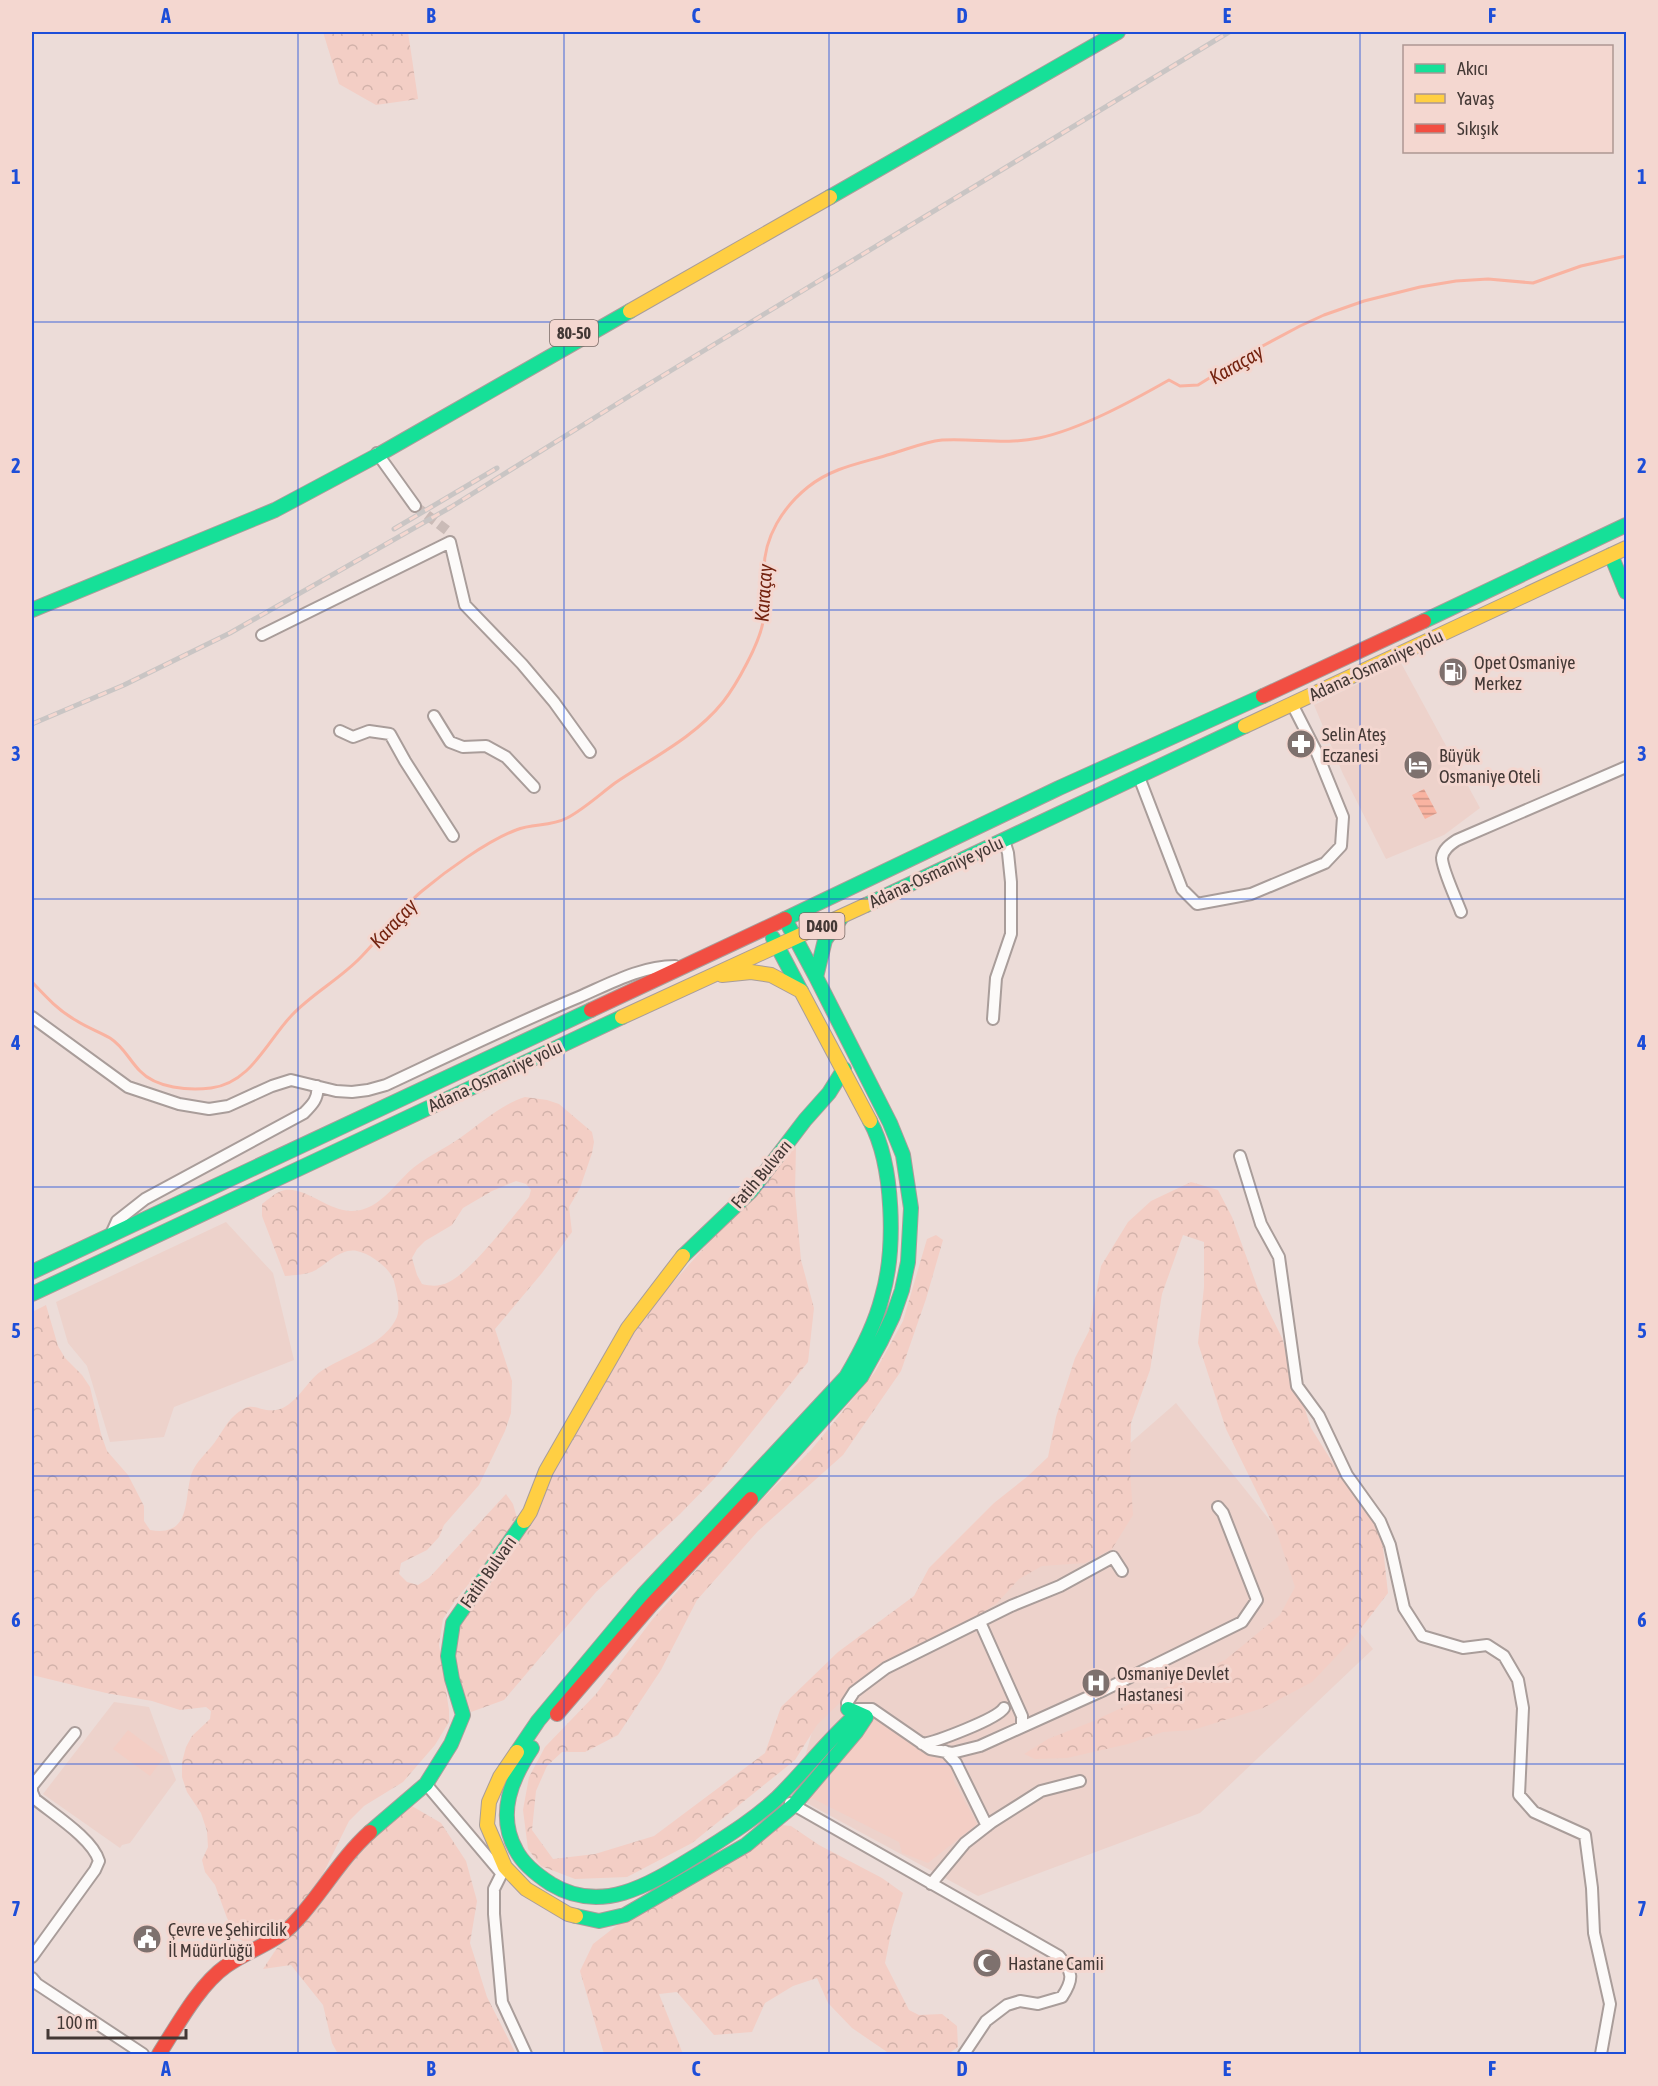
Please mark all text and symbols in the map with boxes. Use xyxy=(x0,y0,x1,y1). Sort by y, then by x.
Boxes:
text: A xyxy=(160,4,171,27)
text: B xyxy=(426,4,436,27)
text: C xyxy=(692,4,701,27)
text: D xyxy=(956,4,968,27)
text: E xyxy=(1223,4,1232,27)
text: F xyxy=(1488,4,1496,27)
legend xyxy=(1403,45,1613,153)
text: Akıcı xyxy=(1457,58,1488,79)
text: Yavaş xyxy=(1457,88,1494,109)
text: Sıkışık xyxy=(1457,118,1499,139)
text: 1 xyxy=(11,165,21,188)
text: 1 xyxy=(1637,165,1647,188)
road number: 80-50 xyxy=(550,320,598,346)
water label: Karaçay xyxy=(1205,339,1268,389)
text: 2 xyxy=(11,454,21,477)
text: 2 xyxy=(1637,454,1647,477)
water label: Karaçay xyxy=(749,562,777,623)
street label: Adana-Osmaniye yolu xyxy=(1306,625,1446,705)
place label: Opet Osmaniye Merkez xyxy=(1474,652,1575,694)
fuel station icon: Opet Osmaniye Merkez xyxy=(1437,656,1469,688)
place label: Selin Ateş Eczanesi xyxy=(1322,724,1386,766)
pharmacy icon: Selin Ateş Eczanesi xyxy=(1285,728,1317,760)
text: 3 xyxy=(11,742,21,765)
text: 3 xyxy=(1637,742,1647,765)
place label: Büyük Osmaniye Oteli xyxy=(1439,745,1541,787)
hotel icon: Büyük Osmaniye Oteli xyxy=(1402,749,1434,781)
street label: Adana-Osmaniye yolu xyxy=(866,832,1006,912)
water label: Karaçay xyxy=(365,893,422,952)
road number: D400 xyxy=(800,913,844,939)
text: 4 xyxy=(10,1031,21,1054)
text: 4 xyxy=(1636,1031,1647,1054)
street label: Adana-Osmaniye yolu xyxy=(425,1036,565,1116)
street label: Fatih Bulvarı xyxy=(726,1136,796,1212)
text: 5 xyxy=(11,1319,21,1342)
text: 5 xyxy=(1637,1319,1647,1342)
street label: Fatih Bulvarı xyxy=(456,1532,520,1612)
text: 6 xyxy=(11,1608,21,1631)
text: 6 xyxy=(1637,1608,1647,1631)
place label: Osmaniye Devlet Hastanesi xyxy=(1117,1663,1229,1705)
hospital icon: Osmaniye Devlet Hastanesi xyxy=(1080,1667,1112,1699)
text: 7 xyxy=(11,1897,21,1920)
text: 7 xyxy=(1637,1897,1647,1920)
place label: Çevre ve Şehircilik İl Müdürlüğü xyxy=(168,1919,287,1961)
public building icon: Çevre ve Şehircilik İl Müdürlüğü xyxy=(131,1923,163,1955)
mosque icon: Hastane Camii xyxy=(971,1947,1003,1979)
place label: Hastane Camii xyxy=(1008,1953,1104,1974)
scale bar xyxy=(48,2002,186,2040)
text: 100 m xyxy=(57,2012,98,2033)
text: A xyxy=(160,2057,171,2080)
text: B xyxy=(426,2057,436,2080)
text: C xyxy=(692,2057,701,2080)
text: D xyxy=(956,2057,968,2080)
text: E xyxy=(1223,2057,1232,2080)
text: F xyxy=(1488,2057,1496,2080)

